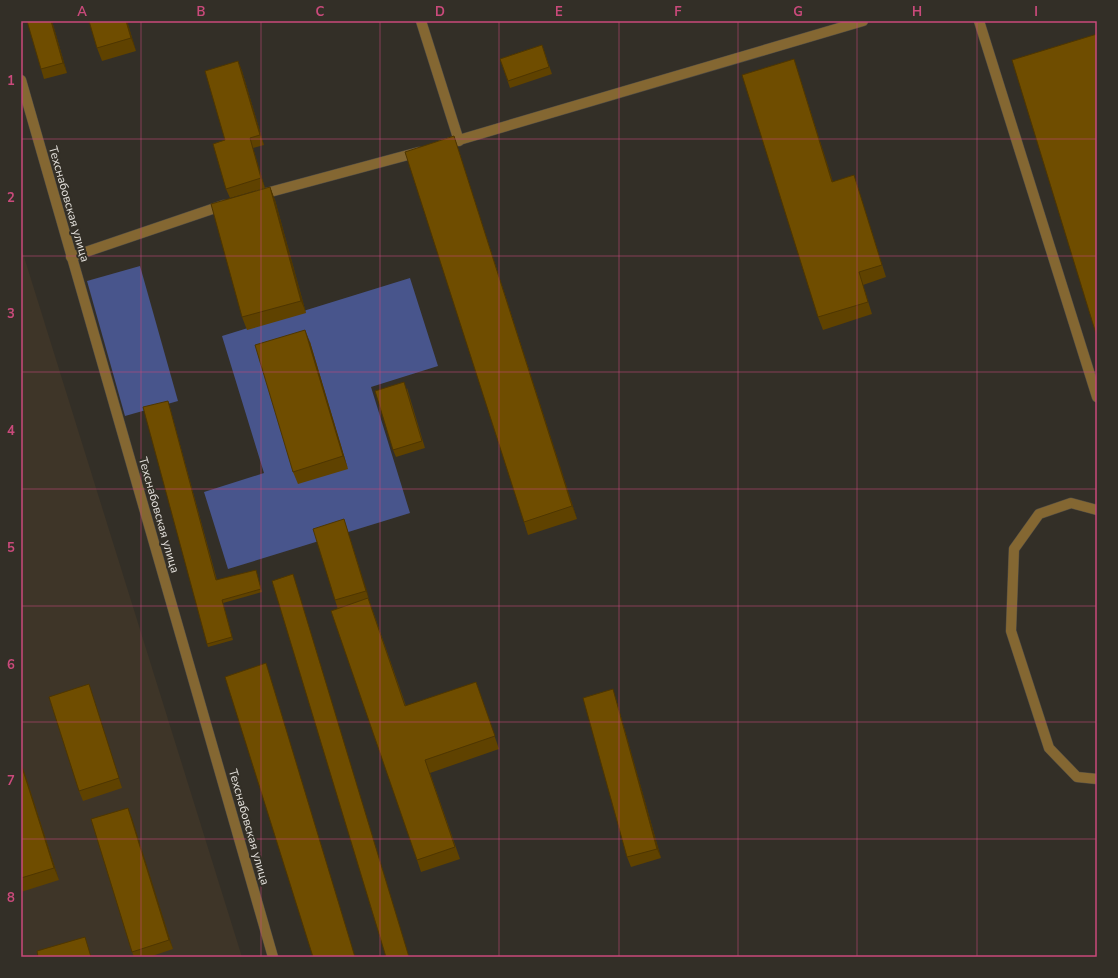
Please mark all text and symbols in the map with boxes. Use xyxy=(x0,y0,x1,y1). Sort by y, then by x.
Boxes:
text: A xyxy=(77,3,87,21)
text: B xyxy=(197,3,206,21)
text: C xyxy=(316,3,325,21)
text: D xyxy=(435,3,445,21)
text: E xyxy=(555,3,563,21)
text: F xyxy=(674,3,682,21)
text: G xyxy=(793,3,803,21)
text: H xyxy=(912,3,922,21)
text: I xyxy=(1034,3,1038,21)
text: 1 xyxy=(7,72,15,90)
street label: Техснабовская улица xyxy=(45,144,93,264)
text: 2 xyxy=(7,189,15,207)
text: 3 xyxy=(7,305,15,323)
text: 4 xyxy=(7,422,15,440)
street label: Техснабовская улица xyxy=(135,455,183,575)
text: 5 xyxy=(7,539,15,557)
text: 6 xyxy=(7,656,15,674)
street label: Техснабовская улица xyxy=(225,767,273,887)
text: 7 xyxy=(7,772,15,790)
text: 8 xyxy=(7,889,15,907)

